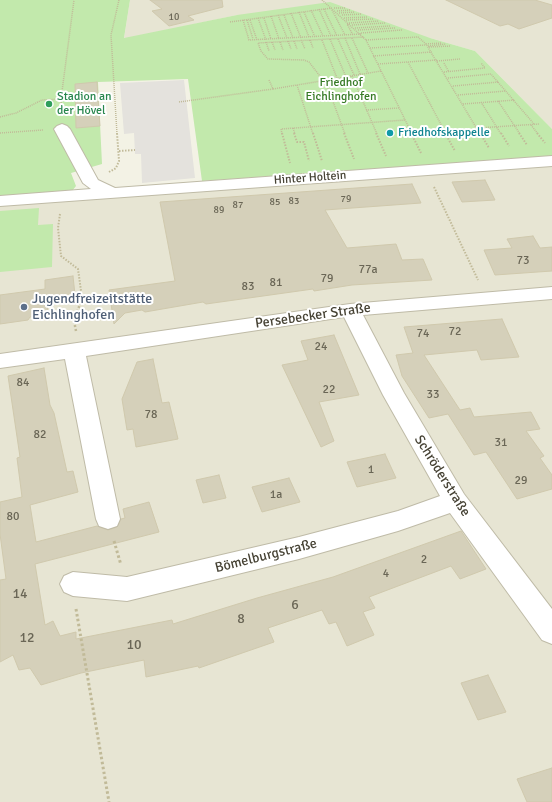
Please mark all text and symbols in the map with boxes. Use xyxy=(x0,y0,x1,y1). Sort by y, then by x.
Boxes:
house number: 10 xyxy=(169,11,179,23)
park label: Friedhof Eichlinghofen xyxy=(306,76,376,104)
place label: Stadion an der Hövel xyxy=(57,90,112,118)
marker: Stadion an der Hövel xyxy=(44,99,54,109)
place label: Friedhofskappelle xyxy=(398,126,490,140)
marker: Friedhofskappelle xyxy=(385,128,395,138)
street label: Hinter Holtein xyxy=(273,168,347,188)
house number: 79 xyxy=(341,193,351,205)
house number: 83 xyxy=(289,195,299,207)
house number: 85 xyxy=(270,196,280,208)
house number: 87 xyxy=(233,199,243,211)
house number: 89 xyxy=(214,204,224,216)
house number: 73 xyxy=(517,254,529,268)
house number: 77a xyxy=(358,263,378,277)
house number: 79 xyxy=(321,272,333,286)
house number: 81 xyxy=(270,276,282,290)
house number: 83 xyxy=(242,280,254,294)
place label: Jugendfreizeitstätte Eichlinghofen xyxy=(32,291,152,324)
street label: Persebecker Straße xyxy=(254,300,372,332)
marker: Jugendfreizeitstätte Eichlinghofen xyxy=(19,302,29,312)
house number: 72 xyxy=(449,325,461,339)
house number: 74 xyxy=(417,327,429,341)
house number: 24 xyxy=(315,340,327,354)
house number: 84 xyxy=(17,376,29,390)
house number: 22 xyxy=(323,383,335,397)
house number: 33 xyxy=(427,388,439,402)
house number: 78 xyxy=(145,408,157,422)
house number: 82 xyxy=(34,428,46,442)
street label: Schröderstraße xyxy=(410,432,474,520)
house number: 31 xyxy=(495,436,507,450)
house number: 1 xyxy=(368,463,374,477)
house number: 29 xyxy=(515,474,527,488)
house number: 1a xyxy=(270,488,282,502)
house number: 80 xyxy=(7,510,19,524)
street label: Bömelburgstraße xyxy=(213,535,319,577)
house number: 2 xyxy=(421,553,427,567)
house number: 4 xyxy=(383,567,389,581)
house number: 14 xyxy=(12,586,28,602)
house number: 6 xyxy=(291,597,299,613)
house number: 8 xyxy=(237,611,245,627)
house number: 12 xyxy=(19,630,35,646)
house number: 10 xyxy=(126,637,142,653)

